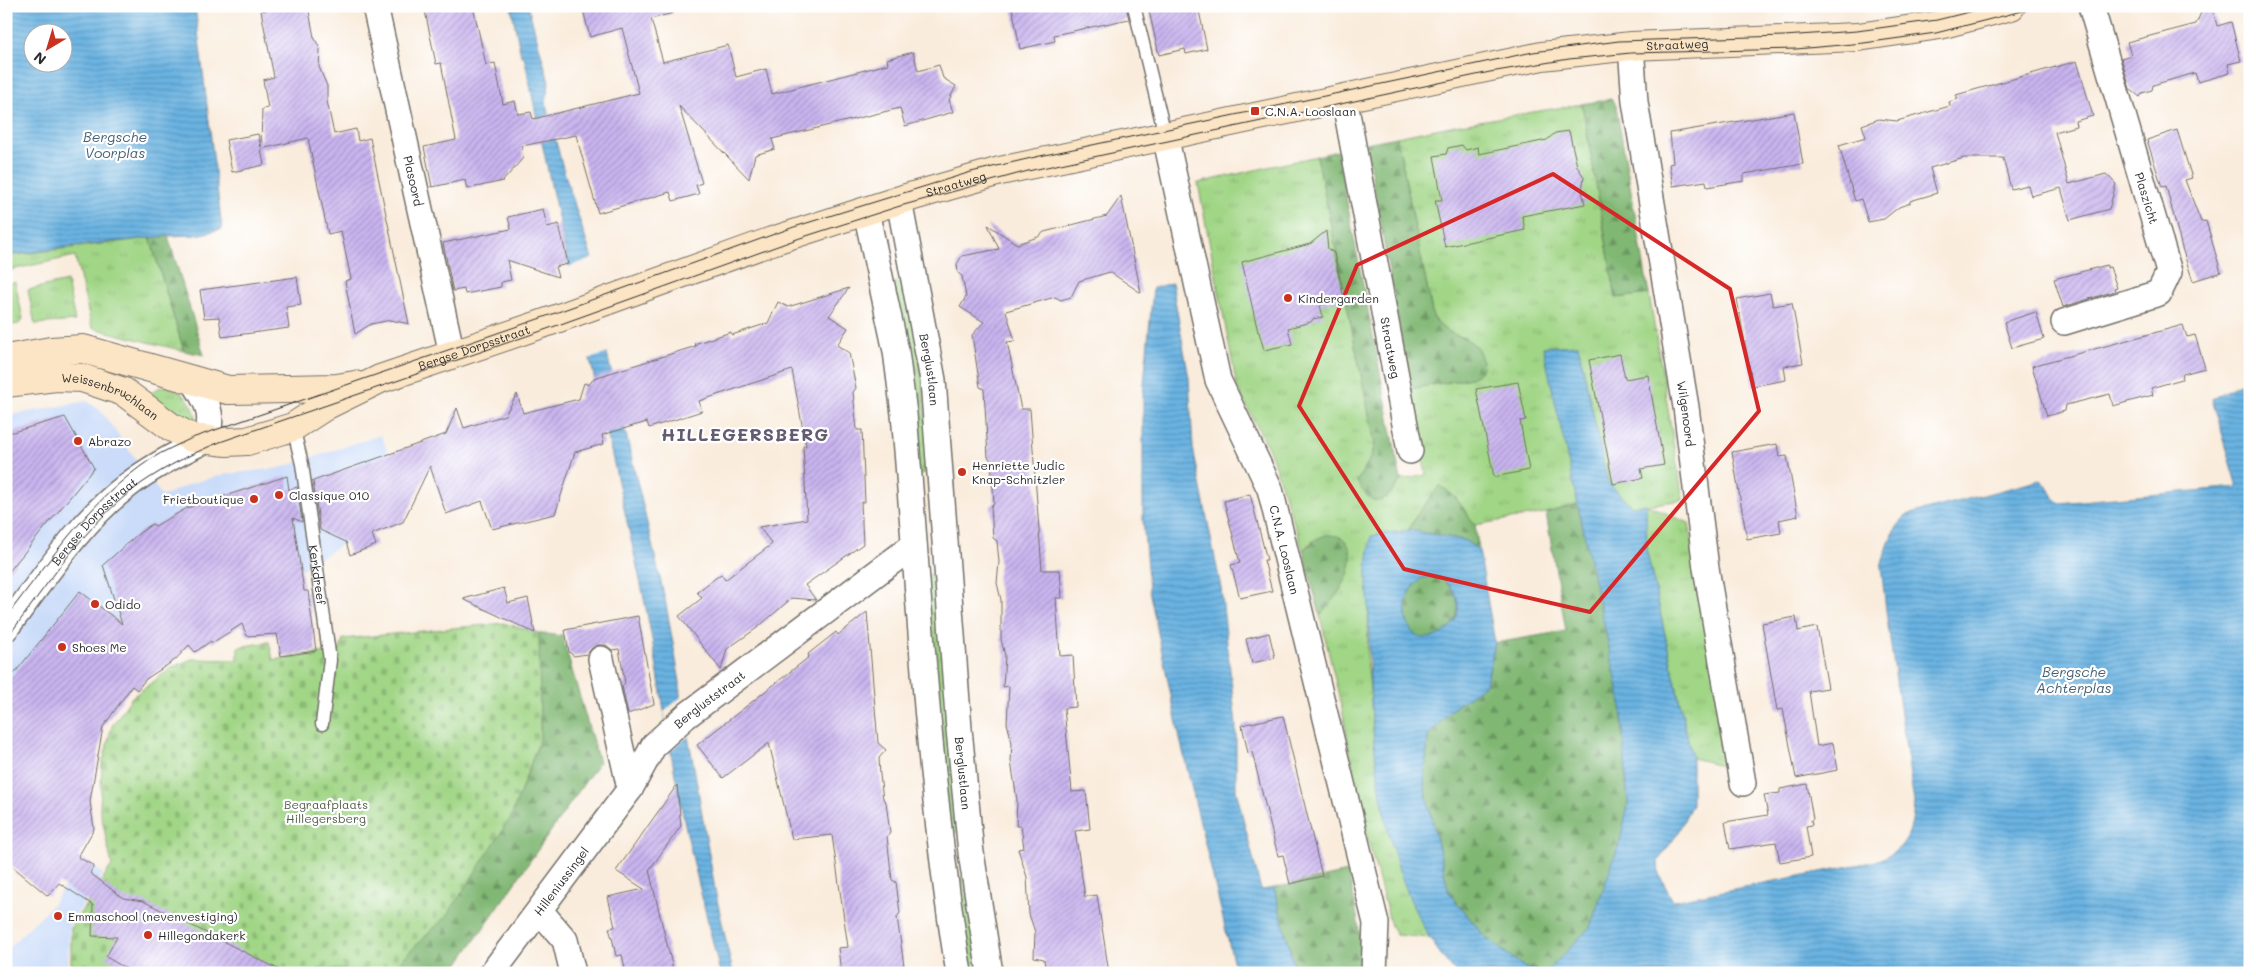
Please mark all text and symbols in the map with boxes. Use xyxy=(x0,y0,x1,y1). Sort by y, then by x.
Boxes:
north arrow xyxy=(22,22,72,72)
street label: Straatweg xyxy=(1646,35,1709,53)
text: N xyxy=(30,48,50,69)
place label: C.N.A. Looslaan xyxy=(1265,103,1356,119)
marker: C.N.A. Looslaan xyxy=(1249,105,1261,117)
water label: Bergsche Voorplas xyxy=(83,127,147,162)
street label: Plasoord xyxy=(400,154,427,208)
street label: Straatweg xyxy=(924,167,988,200)
street label: Plaszicht xyxy=(2132,170,2162,226)
place label: Kindergarden xyxy=(1298,290,1379,306)
marker: Kindergarden xyxy=(1282,292,1294,304)
street label: Straatweg xyxy=(1377,316,1404,380)
street label: Bergse Dorpsstraat xyxy=(416,321,532,374)
street label: Berglustlaan xyxy=(916,332,943,406)
street label: Weissenbruchlaan xyxy=(61,369,162,423)
street label: Wilgenoord xyxy=(1674,380,1699,448)
district label: HILLEGERSBERG xyxy=(661,422,829,446)
place label: Abrazo xyxy=(88,433,131,449)
marker: Abrazo xyxy=(72,435,84,447)
place label: Henriette Judic Knap-Schnitzler xyxy=(972,457,1065,487)
marker: Henriette Judic Knap-Schnitzler xyxy=(956,466,968,478)
street label: Bergse Dorpsstraat xyxy=(48,473,140,568)
place label: Classique 010 xyxy=(289,487,370,503)
marker: Classique 010 xyxy=(273,489,285,501)
place label: Frietboutique xyxy=(163,491,244,507)
marker: Frietboutique xyxy=(248,493,260,505)
street label: C.N.A. Looslaan xyxy=(1266,504,1303,596)
street label: Kerkdreef xyxy=(306,544,330,606)
place label: Odido xyxy=(105,596,141,612)
marker: Odido xyxy=(89,598,101,610)
place label: Shoes Me xyxy=(72,639,127,655)
marker: Shoes Me xyxy=(56,641,68,653)
water label: Bergsche Achterplas xyxy=(2036,662,2112,697)
street label: Bergluststraat xyxy=(670,667,748,732)
street label: Berglustlaan xyxy=(952,736,975,810)
park label: Begraafplaats Hillegersberg xyxy=(284,796,368,826)
street label: Hilleniussingel xyxy=(530,843,592,919)
place label: Emmaschool (nevenvestiging) xyxy=(68,908,238,924)
marker: Emmaschool (nevenvestiging) xyxy=(52,910,64,922)
place label: Hillegondakerk xyxy=(158,927,246,943)
marker: Hillegondakerk xyxy=(142,929,154,941)

